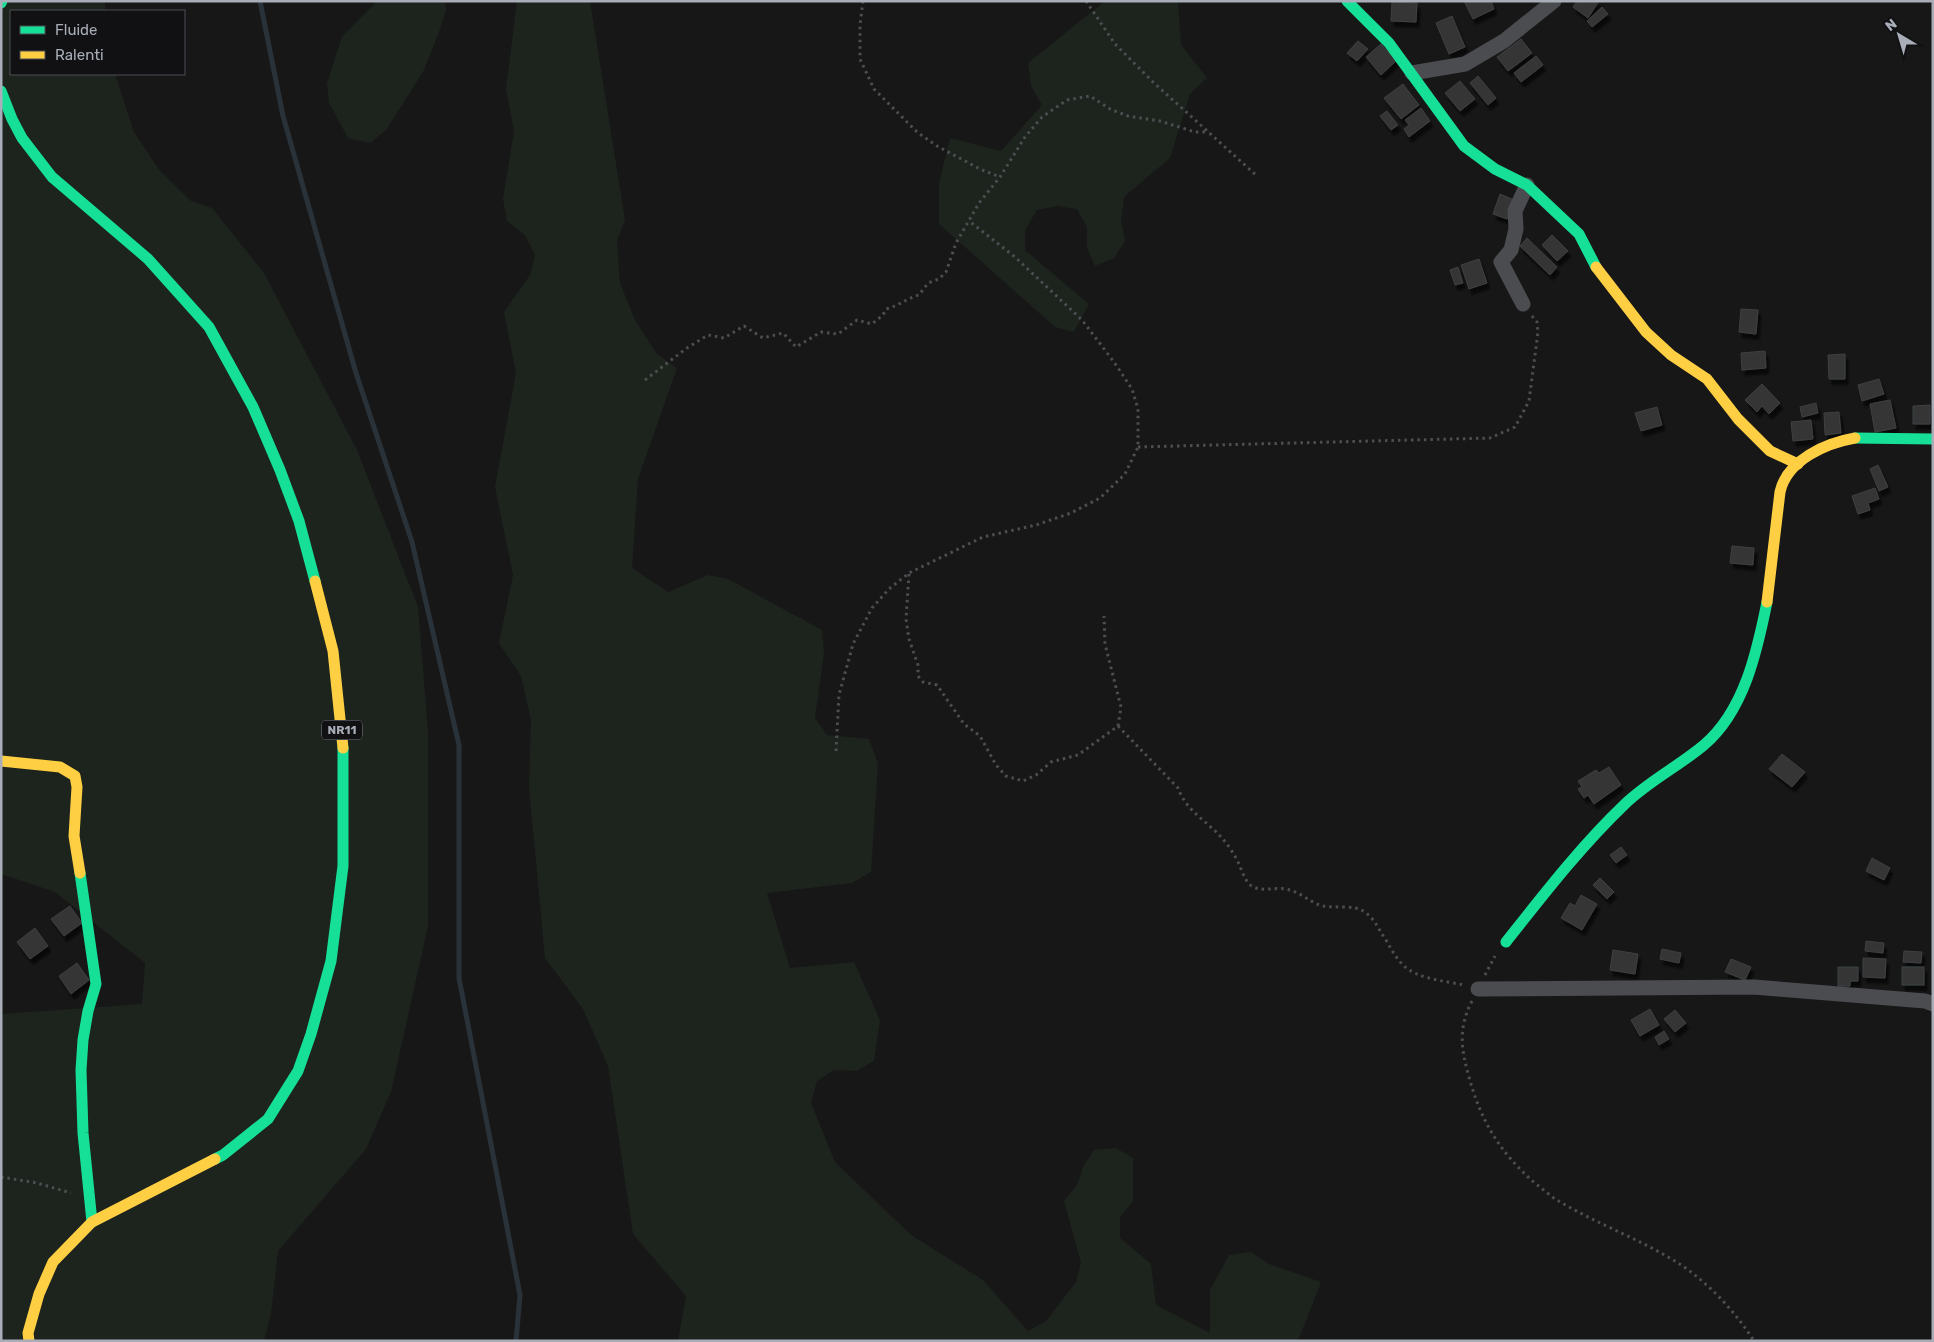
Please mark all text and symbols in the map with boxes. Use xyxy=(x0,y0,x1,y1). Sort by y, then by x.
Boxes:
legend xyxy=(10,10,185,75)
north arrow xyxy=(1874,10,1924,60)
text: N xyxy=(1882,15,1901,35)
text: Fluide xyxy=(55,21,97,39)
text: Ralenti xyxy=(55,46,104,64)
road number: NR11 xyxy=(322,720,362,740)

